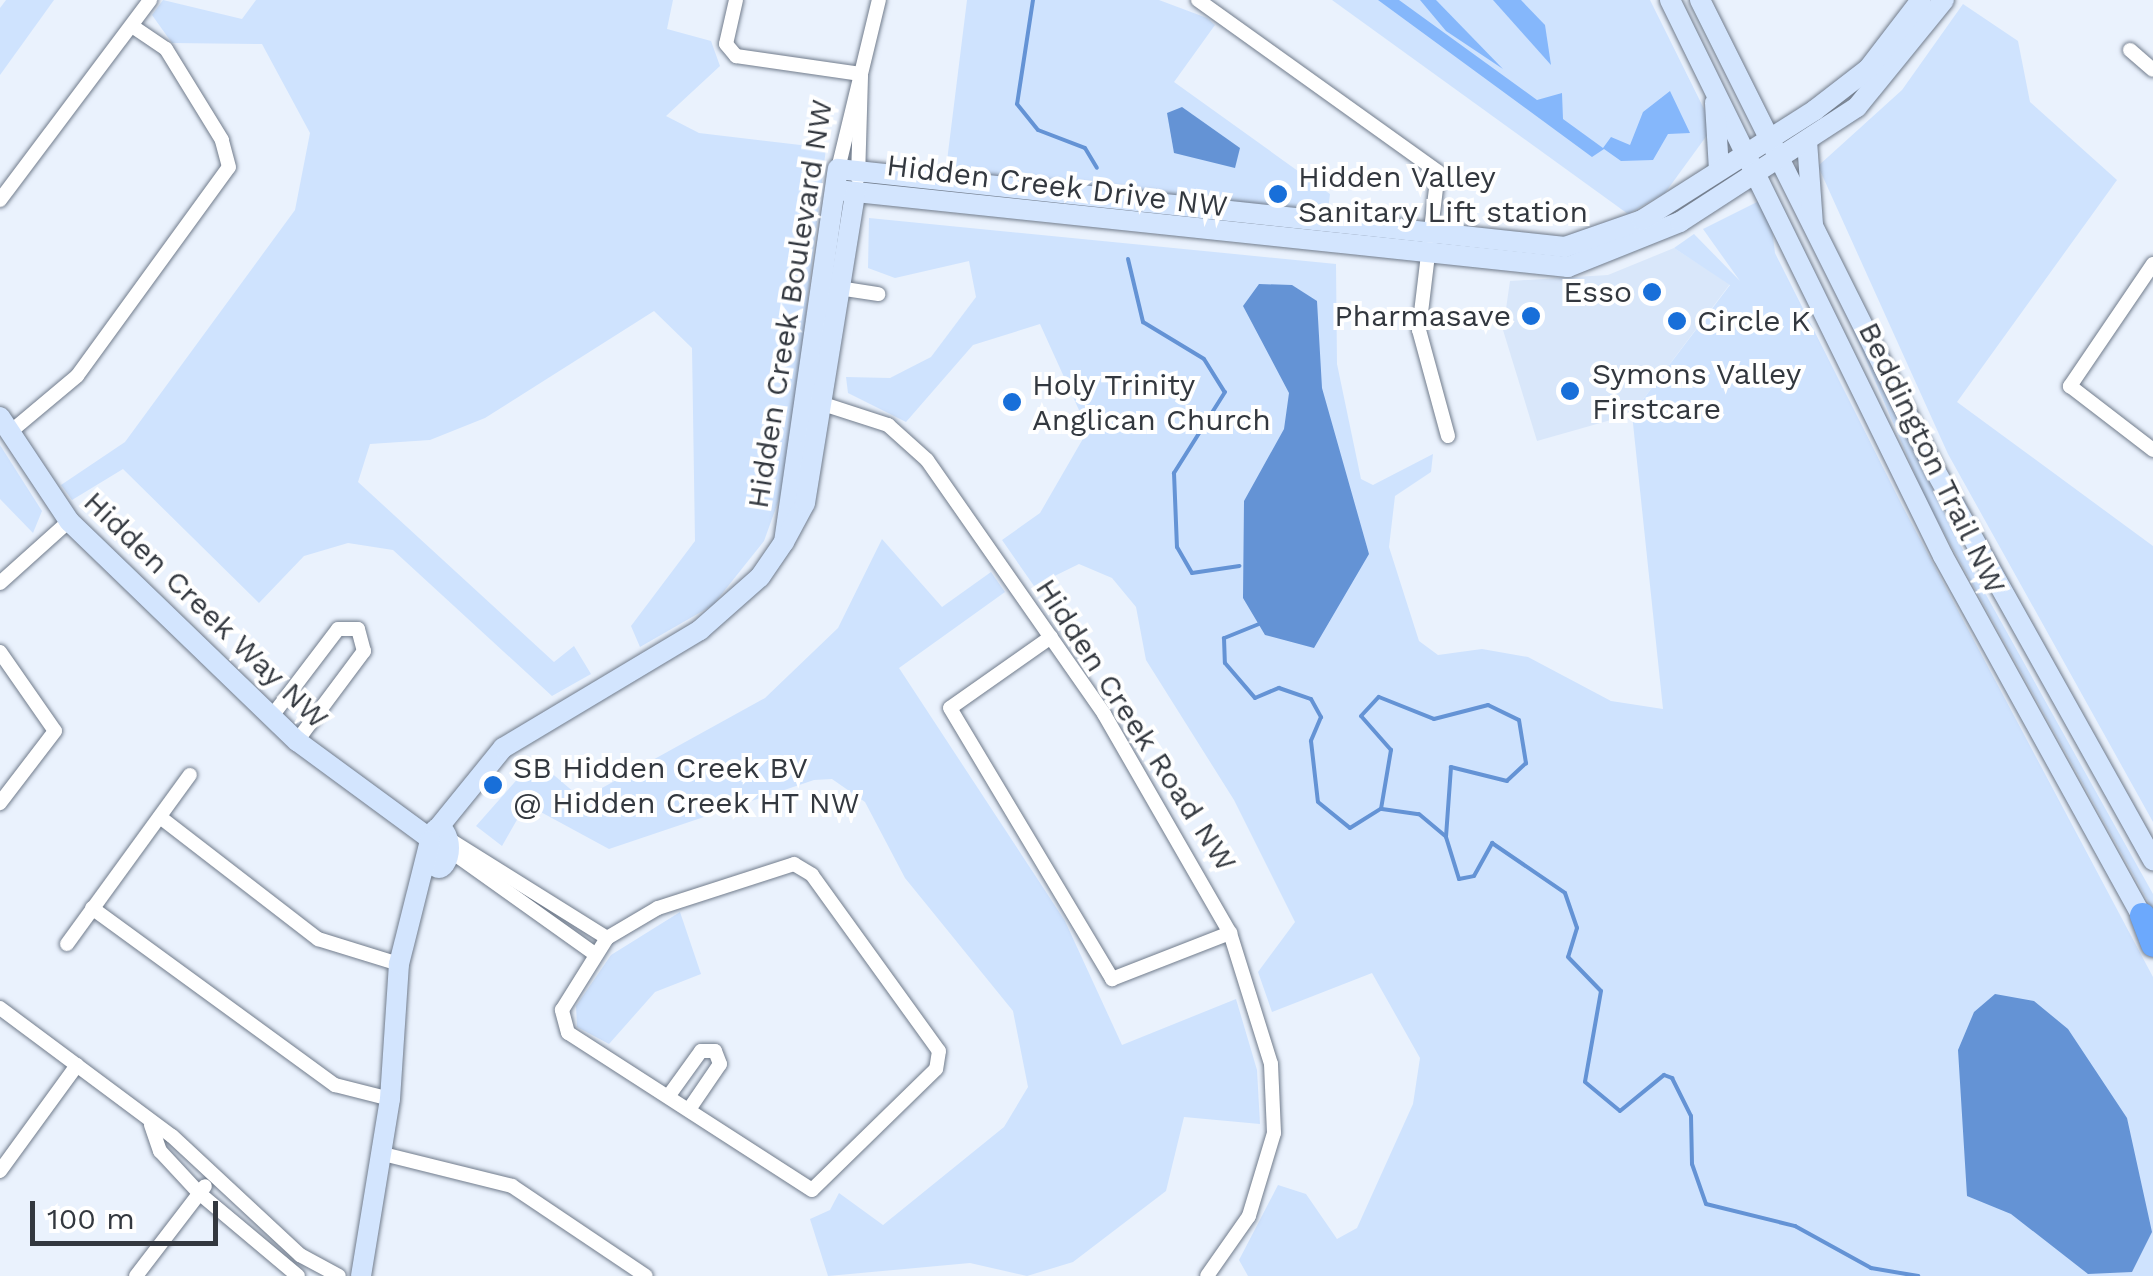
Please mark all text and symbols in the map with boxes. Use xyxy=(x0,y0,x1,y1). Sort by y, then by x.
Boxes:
street label: Hidden Creek Boulevard NW xyxy=(740,97,840,511)
street label: Hidden Creek Drive NW xyxy=(884,147,1230,225)
place label: Hidden Valley Sanitary Lift station xyxy=(1298,159,1589,230)
marker: Hidden Valley Sanitary Lift station xyxy=(1267,183,1289,205)
place label: Esso xyxy=(1563,274,1632,310)
marker: Esso xyxy=(1641,281,1663,303)
place label: Pharmasave xyxy=(1334,298,1511,334)
place label: Circle K xyxy=(1697,303,1811,339)
marker: Pharmasave xyxy=(1520,305,1542,327)
marker: Circle K xyxy=(1666,310,1688,332)
street label: Beddington Trail NW xyxy=(1850,316,2014,600)
place label: Symons Valley Firstcare xyxy=(1592,356,1802,426)
place label: Holy Trinity Anglican Church xyxy=(1032,367,1271,438)
marker: Symons Valley Firstcare xyxy=(1557,378,1583,404)
marker: Holy Trinity Anglican Church xyxy=(1001,391,1023,413)
street label: Hidden Creek Way NW xyxy=(75,483,337,737)
street label: Hidden Creek Road NW xyxy=(1028,572,1244,878)
place label: SB Hidden Creek BV @ Hidden Creek HT NW xyxy=(513,750,861,820)
marker: SB Hidden Creek BV @ Hidden Creek HT NW xyxy=(482,774,504,796)
scale bar xyxy=(35,1181,222,1243)
text: 100 m xyxy=(47,1201,135,1236)

